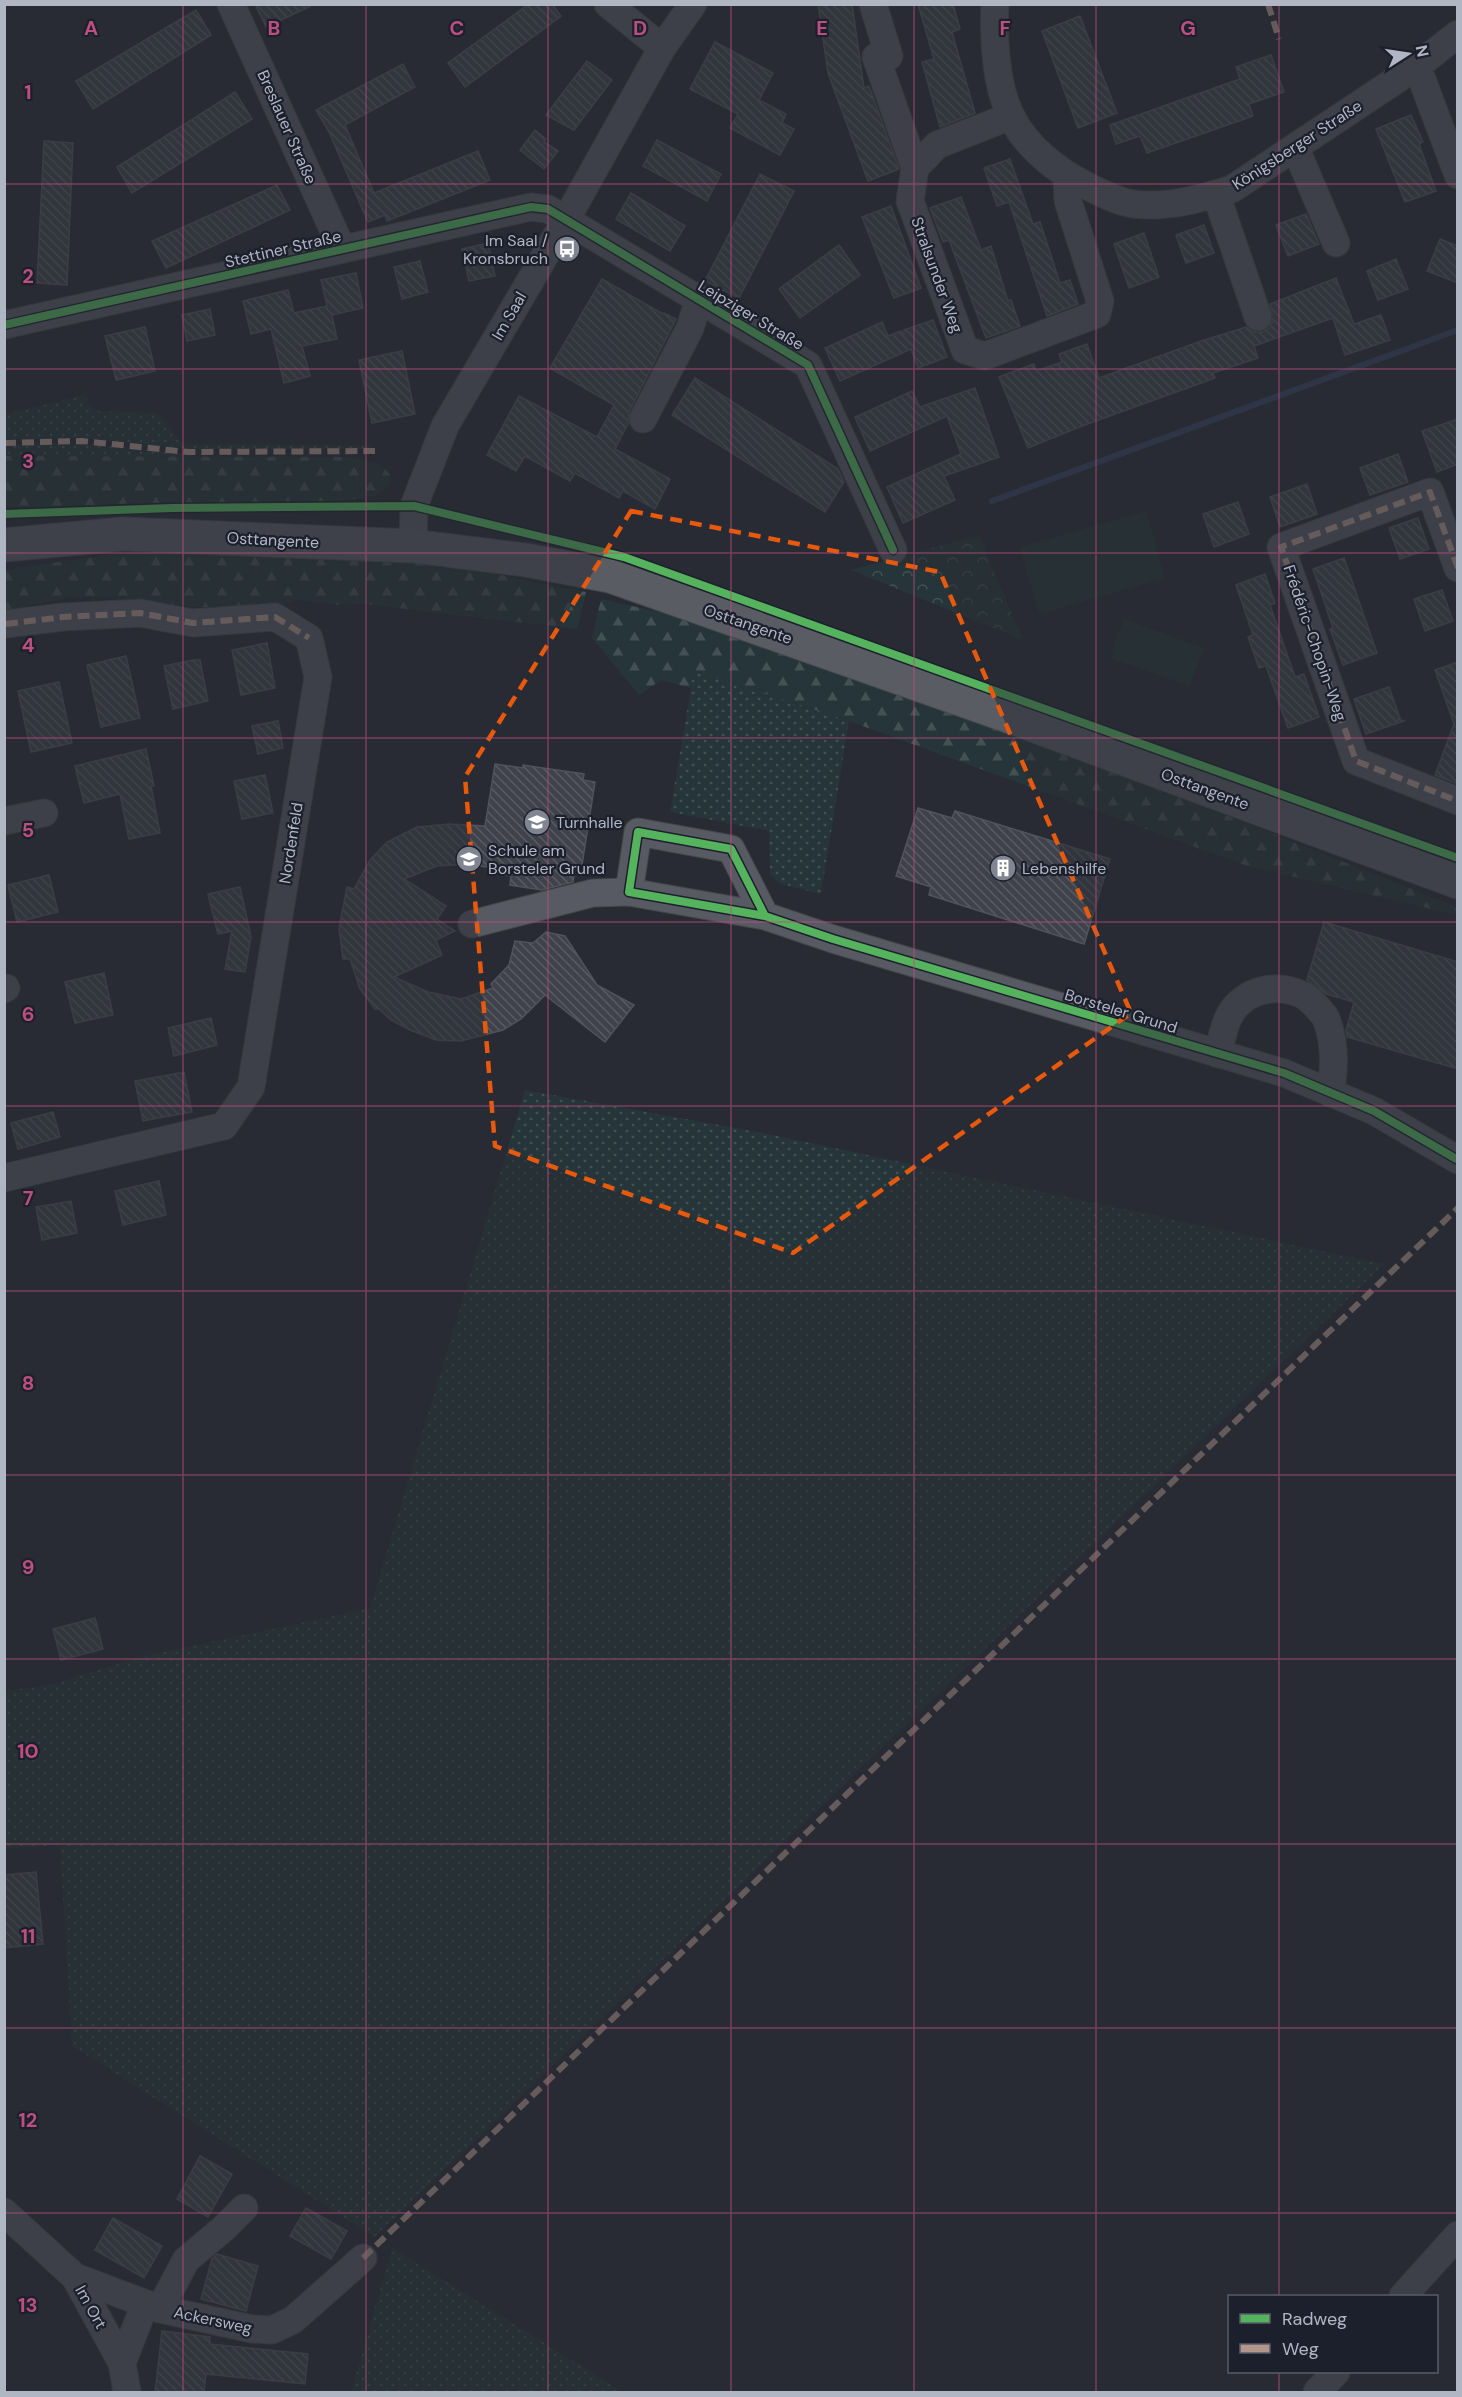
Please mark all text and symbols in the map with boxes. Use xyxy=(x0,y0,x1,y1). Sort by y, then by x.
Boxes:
text: A xyxy=(84,15,98,41)
text: B xyxy=(268,15,280,41)
text: C xyxy=(450,15,464,41)
text: D xyxy=(633,15,647,41)
text: E xyxy=(816,15,828,41)
text: F xyxy=(999,15,1011,41)
text: G xyxy=(1180,15,1196,41)
north arrow xyxy=(1378,24,1438,84)
text: N xyxy=(1411,43,1434,59)
street label: Breslauer Straße xyxy=(252,67,322,187)
text: 1 xyxy=(24,79,32,105)
street label: Königsberger Straße xyxy=(1228,95,1366,195)
street label: Stralsunder Weg xyxy=(906,214,968,336)
street label: Stettiner Straße xyxy=(223,225,343,273)
place label: Im Saal / Kronsbruch xyxy=(463,230,548,269)
bus stop icon: Im Saal / Kronsbruch xyxy=(552,234,582,264)
text: 2 xyxy=(22,263,34,289)
street label: Leipziger Straße xyxy=(694,275,808,355)
street label: Im Saal xyxy=(487,288,531,344)
text: 3 xyxy=(22,448,34,474)
street label: Osttangente xyxy=(226,527,320,553)
street label: Frédéric-Chopin-Weg xyxy=(1278,562,1352,724)
street label: Osttangente xyxy=(701,599,795,649)
text: 4 xyxy=(22,632,35,658)
street label: Osttangente xyxy=(1158,763,1252,815)
street label: Nordenfeld xyxy=(274,801,308,885)
school or university icon: Turnhalle xyxy=(522,807,552,837)
place label: Turnhalle xyxy=(556,812,623,833)
text: 5 xyxy=(22,817,34,843)
place label: Schule am Borsteler Grund xyxy=(488,840,605,879)
school or university icon: Schule am Borsteler Grund xyxy=(454,844,484,874)
building icon: Lebenshilfe xyxy=(988,853,1018,883)
place label: Lebenshilfe xyxy=(1022,858,1106,879)
street label: Borsteler Grund xyxy=(1062,984,1180,1038)
text: 6 xyxy=(22,1001,34,1027)
text: 7 xyxy=(23,1185,34,1211)
text: 8 xyxy=(22,1370,34,1396)
text: 9 xyxy=(22,1554,34,1580)
text: 10 xyxy=(17,1738,39,1764)
text: 11 xyxy=(21,1923,35,1949)
text: 12 xyxy=(19,2107,37,2133)
street label: Im Ort xyxy=(70,2281,112,2333)
text: 13 xyxy=(18,2292,38,2318)
legend xyxy=(1228,2295,1438,2373)
street label: Ackersweg xyxy=(172,2301,254,2339)
text: Radweg xyxy=(1282,2307,1347,2331)
text: Weg xyxy=(1282,2337,1319,2361)

